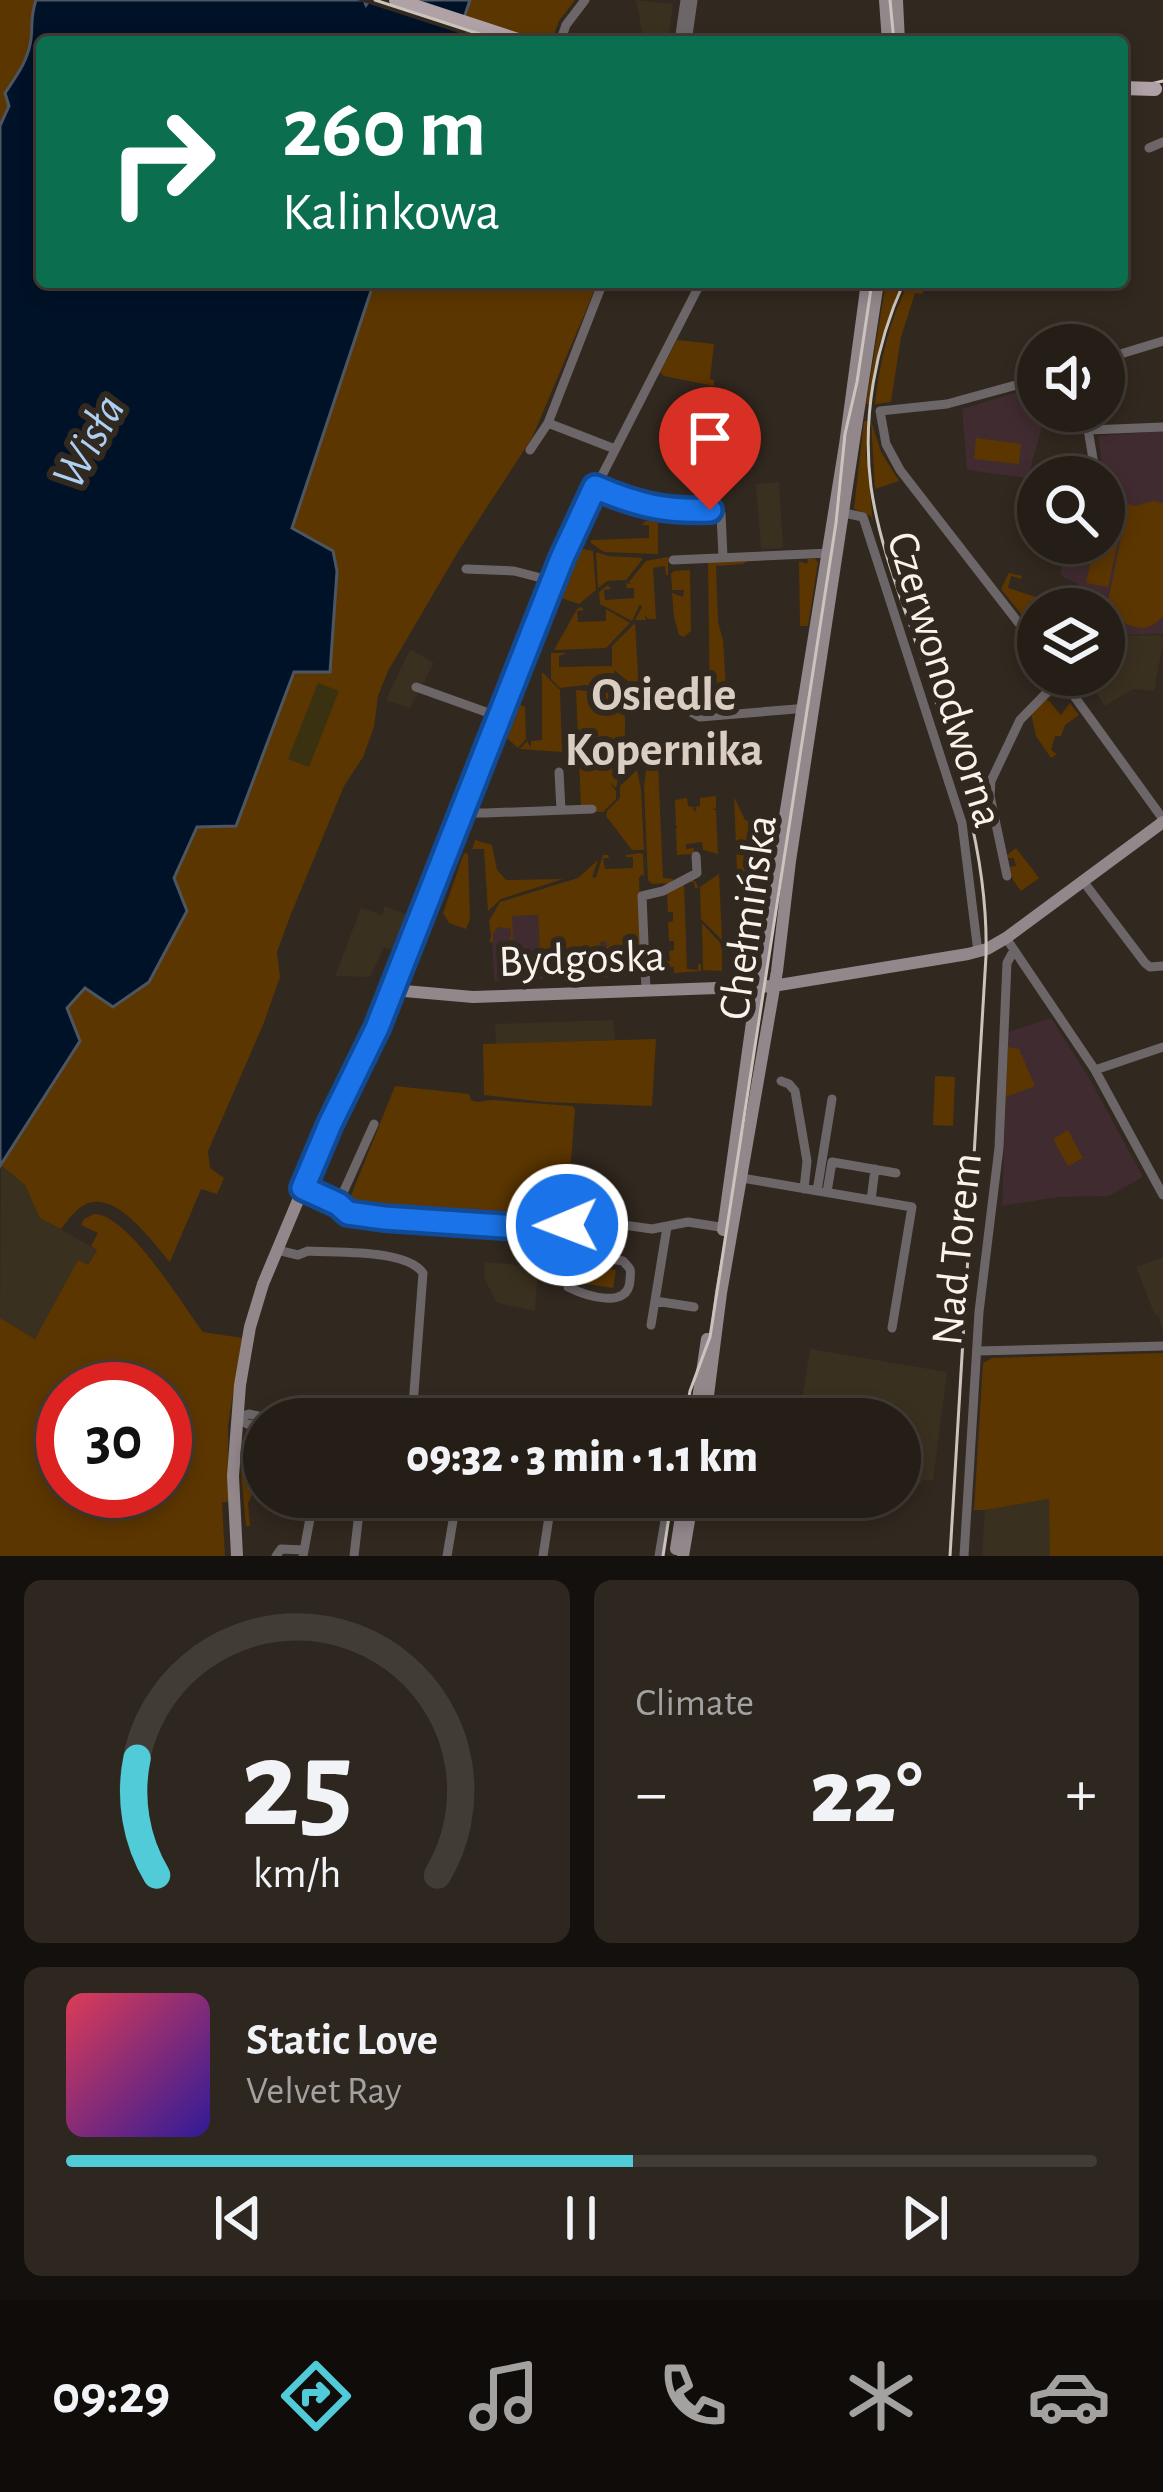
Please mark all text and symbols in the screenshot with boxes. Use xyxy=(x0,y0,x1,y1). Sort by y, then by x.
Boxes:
icon: right xyxy=(84,84,240,240)
text: 260 m xyxy=(282,88,486,172)
text: Kalinkowa xyxy=(282,186,500,240)
map controls xyxy=(1017,324,1125,696)
button: sound xyxy=(1017,324,1125,432)
water label: Wisła xyxy=(45,387,135,497)
pin xyxy=(659,387,761,510)
icon: arrive xyxy=(677,405,743,471)
button: search xyxy=(1017,456,1125,564)
street label: Czerwonodworna xyxy=(878,527,1011,833)
button: layers xyxy=(1017,588,1125,696)
district label: Osiedle Kopernika xyxy=(565,672,763,775)
street label: Chełmińska xyxy=(712,812,785,1023)
street label: Bydgoska xyxy=(498,934,666,985)
street label: Nad Torem xyxy=(925,1151,990,1348)
position arrow xyxy=(504,1162,630,1288)
speed limit sign: 30 xyxy=(36,1362,192,1518)
text: 09:32 · 3 min · 1.1 km xyxy=(406,1435,758,1480)
text: Climate xyxy=(636,1684,754,1723)
text: 25 xyxy=(240,1724,353,1849)
text: 22° xyxy=(810,1749,923,1839)
text: − xyxy=(636,1761,667,1827)
text: + xyxy=(1065,1761,1097,1827)
text: km/h xyxy=(253,1852,341,1895)
text: Static Love xyxy=(246,2018,438,2063)
text: Velvet Ray xyxy=(246,2072,402,2111)
icon: previous xyxy=(205,2185,271,2251)
icon: pause xyxy=(548,2185,614,2251)
icon: next xyxy=(892,2185,958,2251)
icon: directions xyxy=(274,2354,358,2438)
icon: music xyxy=(462,2354,546,2438)
icon: phone xyxy=(651,2354,735,2438)
icon: climate xyxy=(839,2354,923,2438)
icon: car xyxy=(1027,2354,1111,2438)
text: 09:29 xyxy=(52,2369,170,2423)

